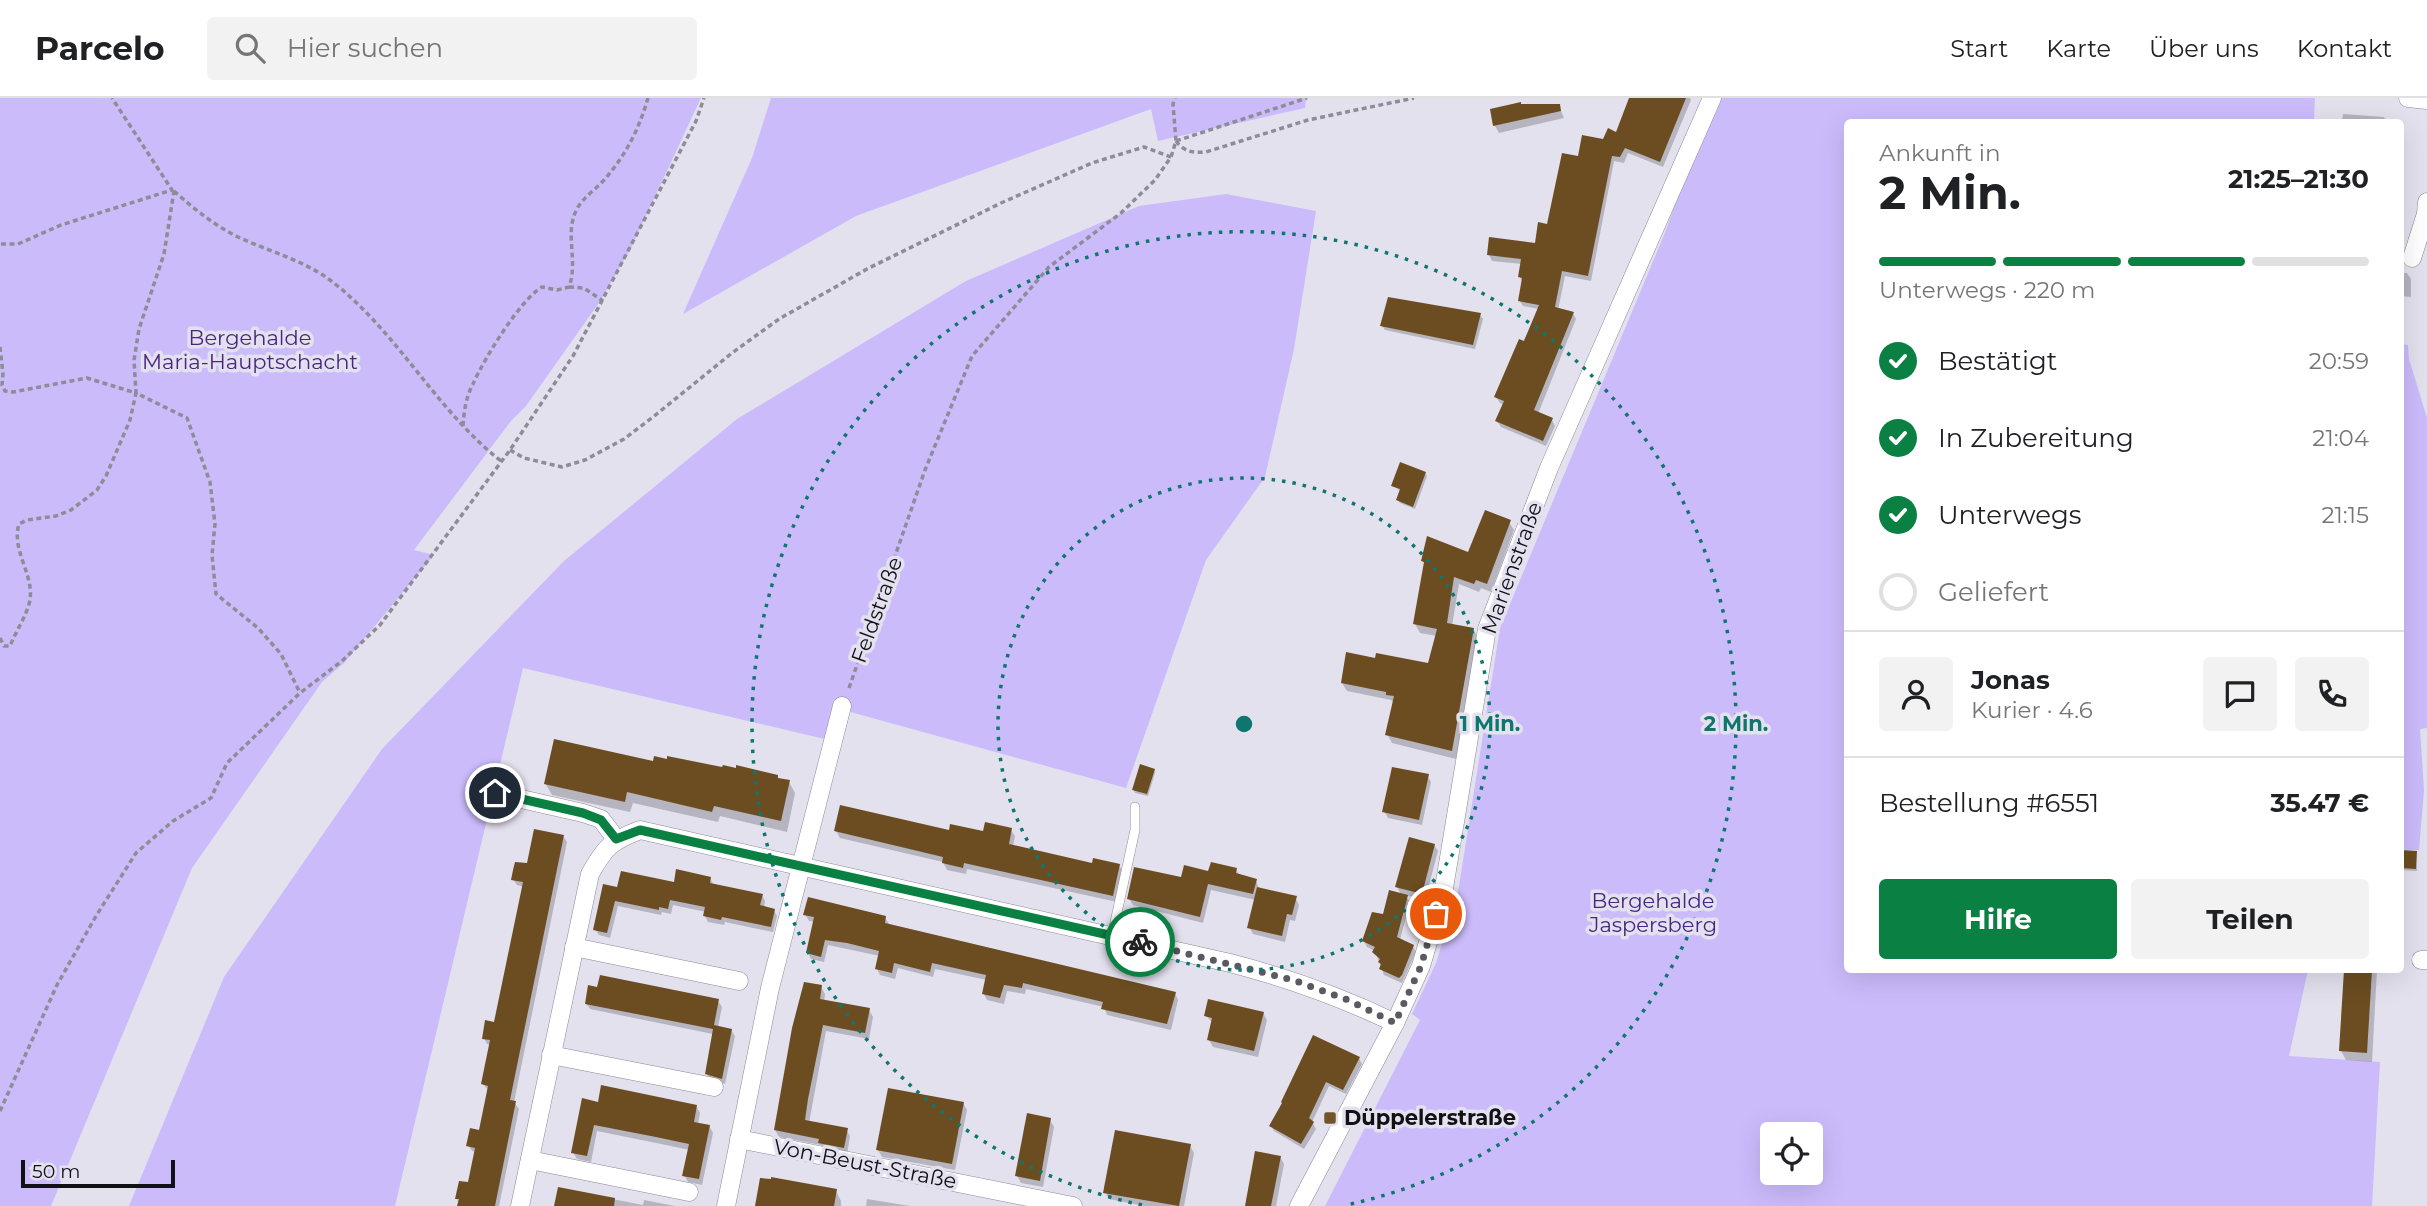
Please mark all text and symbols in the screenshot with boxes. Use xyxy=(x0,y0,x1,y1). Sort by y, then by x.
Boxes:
search box xyxy=(207,17,697,80)
text: Parcelo xyxy=(35,28,165,68)
icon: search xyxy=(231,29,269,67)
text: Hier suchen xyxy=(287,32,443,64)
text: Start xyxy=(1950,34,2008,63)
text: Karte xyxy=(2046,34,2111,63)
text: Über uns xyxy=(2149,34,2259,63)
text: Kontakt xyxy=(2297,34,2392,63)
text: Ankunft in xyxy=(1879,139,2000,167)
text: 21:25–21:30 xyxy=(2228,163,2369,195)
text: 2 Min. xyxy=(1879,164,2021,221)
text: Unterwegs · 220 m xyxy=(1879,276,2095,304)
park label: Bergehalde Maria-Hauptschacht xyxy=(142,325,358,374)
icon: check xyxy=(1879,342,1917,380)
text: Bestätigt xyxy=(1938,345,2057,377)
text: 20:59 xyxy=(2309,347,2369,375)
icon: check xyxy=(1879,419,1917,457)
text: In Zubereitung xyxy=(1938,422,2134,454)
text: 21:04 xyxy=(2312,424,2369,452)
icon: check xyxy=(1879,496,1917,534)
street label: Marienstraße xyxy=(1476,498,1547,637)
text: Unterwegs xyxy=(1938,499,2081,531)
text: 21:15 xyxy=(2321,501,2369,529)
street label: Feldstraße xyxy=(846,553,907,666)
text: Geliefert xyxy=(1938,576,2049,608)
button: person xyxy=(1879,657,1953,731)
button: chat xyxy=(2203,657,2277,731)
button: phone xyxy=(2295,657,2369,731)
text: Jonas xyxy=(1971,664,2050,696)
text: Kurier · 4.6 xyxy=(1971,696,2093,724)
text: 1 Min. xyxy=(1460,711,1520,736)
text: 2 Min. xyxy=(1704,711,1768,736)
centre of rings xyxy=(1232,712,1256,736)
pin xyxy=(465,763,525,823)
icon: home xyxy=(476,774,514,812)
text: Bestellung #6551 xyxy=(1879,787,2099,819)
text: 35.47 € xyxy=(2270,787,2369,819)
button: Hilfe xyxy=(1879,879,2117,959)
button: Teilen xyxy=(2131,879,2369,959)
pin xyxy=(1406,884,1466,944)
park label: Bergehalde Jaspersberg xyxy=(1588,888,1717,937)
icon: bag xyxy=(1417,895,1455,933)
courier xyxy=(1105,907,1175,977)
icon: bike xyxy=(1121,923,1159,961)
place label: Düppelerstraße xyxy=(1344,1105,1516,1130)
marker: Düppelerstraße xyxy=(1322,1110,1338,1126)
map controls xyxy=(1760,1122,1823,1185)
button: locate xyxy=(1760,1122,1823,1185)
street label: Von-Beust-Straße xyxy=(771,1134,959,1194)
scale bar xyxy=(21,1157,175,1189)
text: 50 m xyxy=(32,1160,80,1183)

